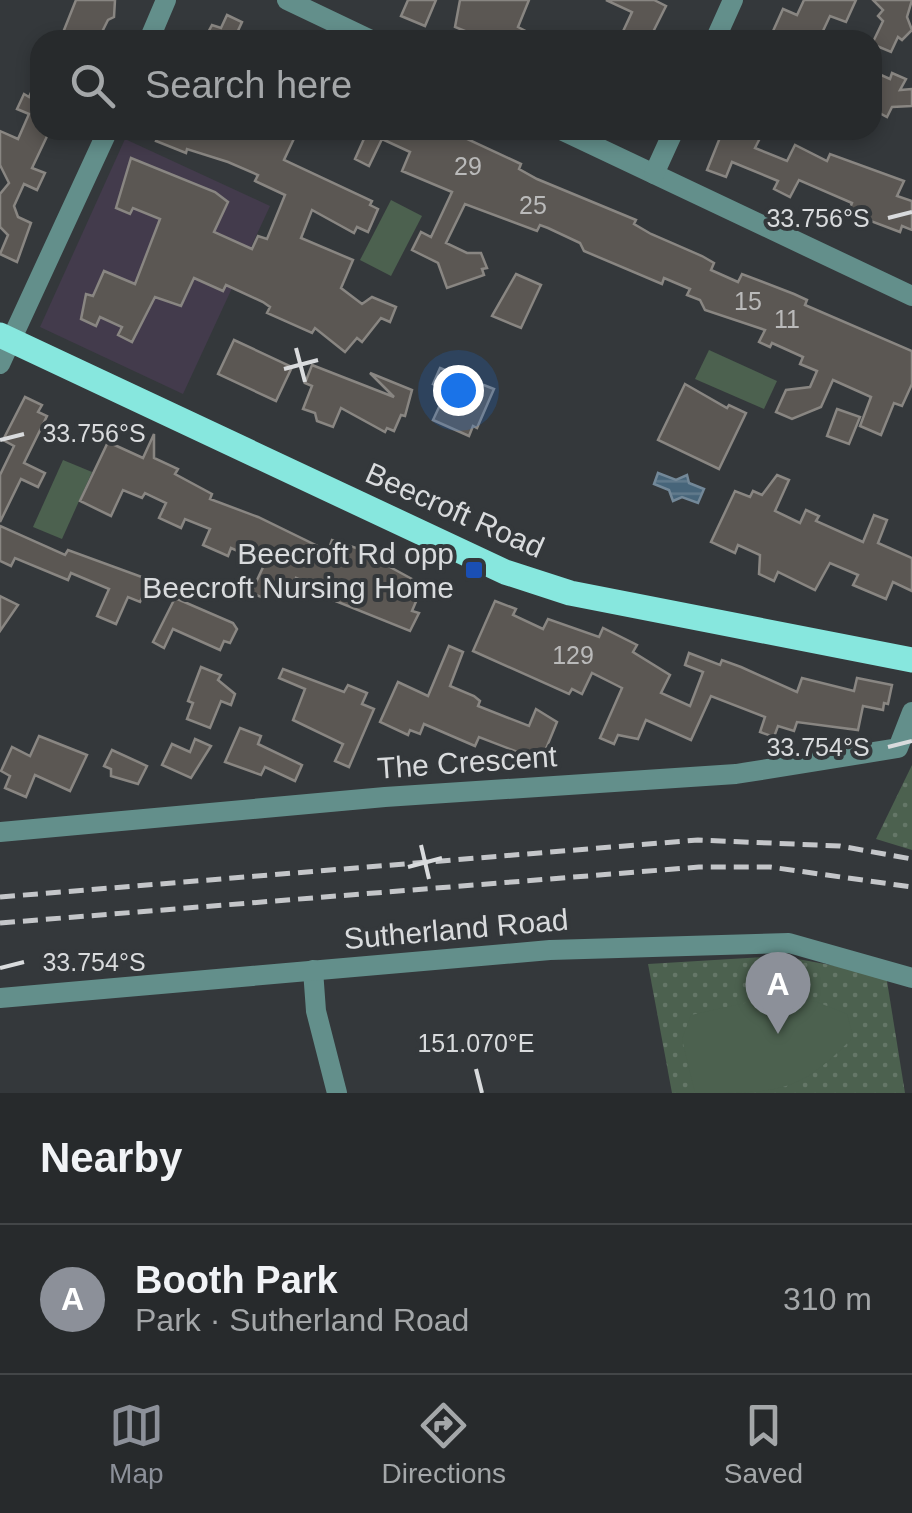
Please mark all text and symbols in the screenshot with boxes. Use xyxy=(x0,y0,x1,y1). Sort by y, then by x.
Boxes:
search box xyxy=(30,30,882,140)
icon: search xyxy=(65,58,120,113)
text: Search here xyxy=(145,64,352,106)
house number: 29 xyxy=(454,152,482,180)
house number: 25 xyxy=(519,191,547,219)
text: 33.756°S xyxy=(766,204,870,232)
house number: 15 xyxy=(734,287,762,315)
house number: 11 xyxy=(774,305,800,333)
your location xyxy=(433,365,484,416)
text: 33.756°S xyxy=(42,419,146,447)
street label: Beecroft Road xyxy=(361,456,549,564)
place label: Beecroft Rd opp Beecroft Nursing Home xyxy=(142,537,454,604)
marker: Beecroft Rd opp Beecroft Nursing Home xyxy=(463,559,485,581)
house number: 129 xyxy=(552,641,594,669)
text: 33.754°S xyxy=(766,733,870,761)
street label: The Crescent xyxy=(376,739,559,785)
street label: Sutherland Road xyxy=(342,903,570,955)
text: 33.754°S xyxy=(42,948,146,976)
pin: A xyxy=(746,952,810,1034)
text: 151.070°E xyxy=(417,1029,535,1057)
text: Nearby xyxy=(40,1134,182,1181)
text: Booth Park xyxy=(135,1259,338,1301)
text: A xyxy=(61,1281,84,1317)
text: 310 m xyxy=(783,1281,872,1317)
text: Park · Sutherland Road xyxy=(135,1302,469,1338)
tab: Map xyxy=(109,1398,164,1490)
tab: Directions xyxy=(382,1398,506,1490)
tab: Saved xyxy=(724,1398,803,1490)

